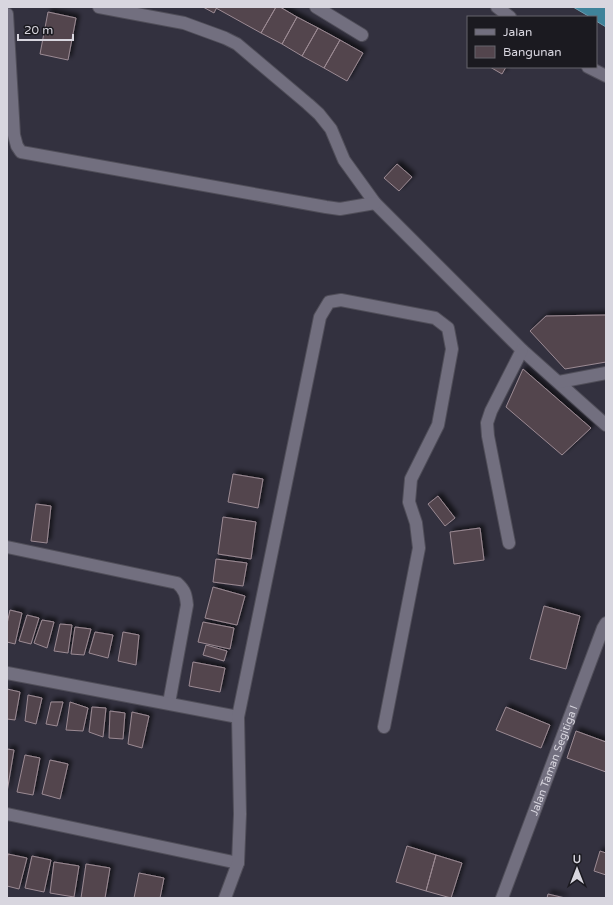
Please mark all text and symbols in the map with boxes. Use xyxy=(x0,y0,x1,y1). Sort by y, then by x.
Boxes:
scale bar xyxy=(18,16,73,42)
legend xyxy=(467,16,597,68)
text: 20 m xyxy=(24,23,53,37)
text: Jalan xyxy=(503,25,532,39)
text: Bangunan xyxy=(503,45,562,59)
street label: Jalan Taman Segitiga I xyxy=(527,703,580,817)
north arrow xyxy=(557,849,597,889)
text: U xyxy=(573,853,581,866)

